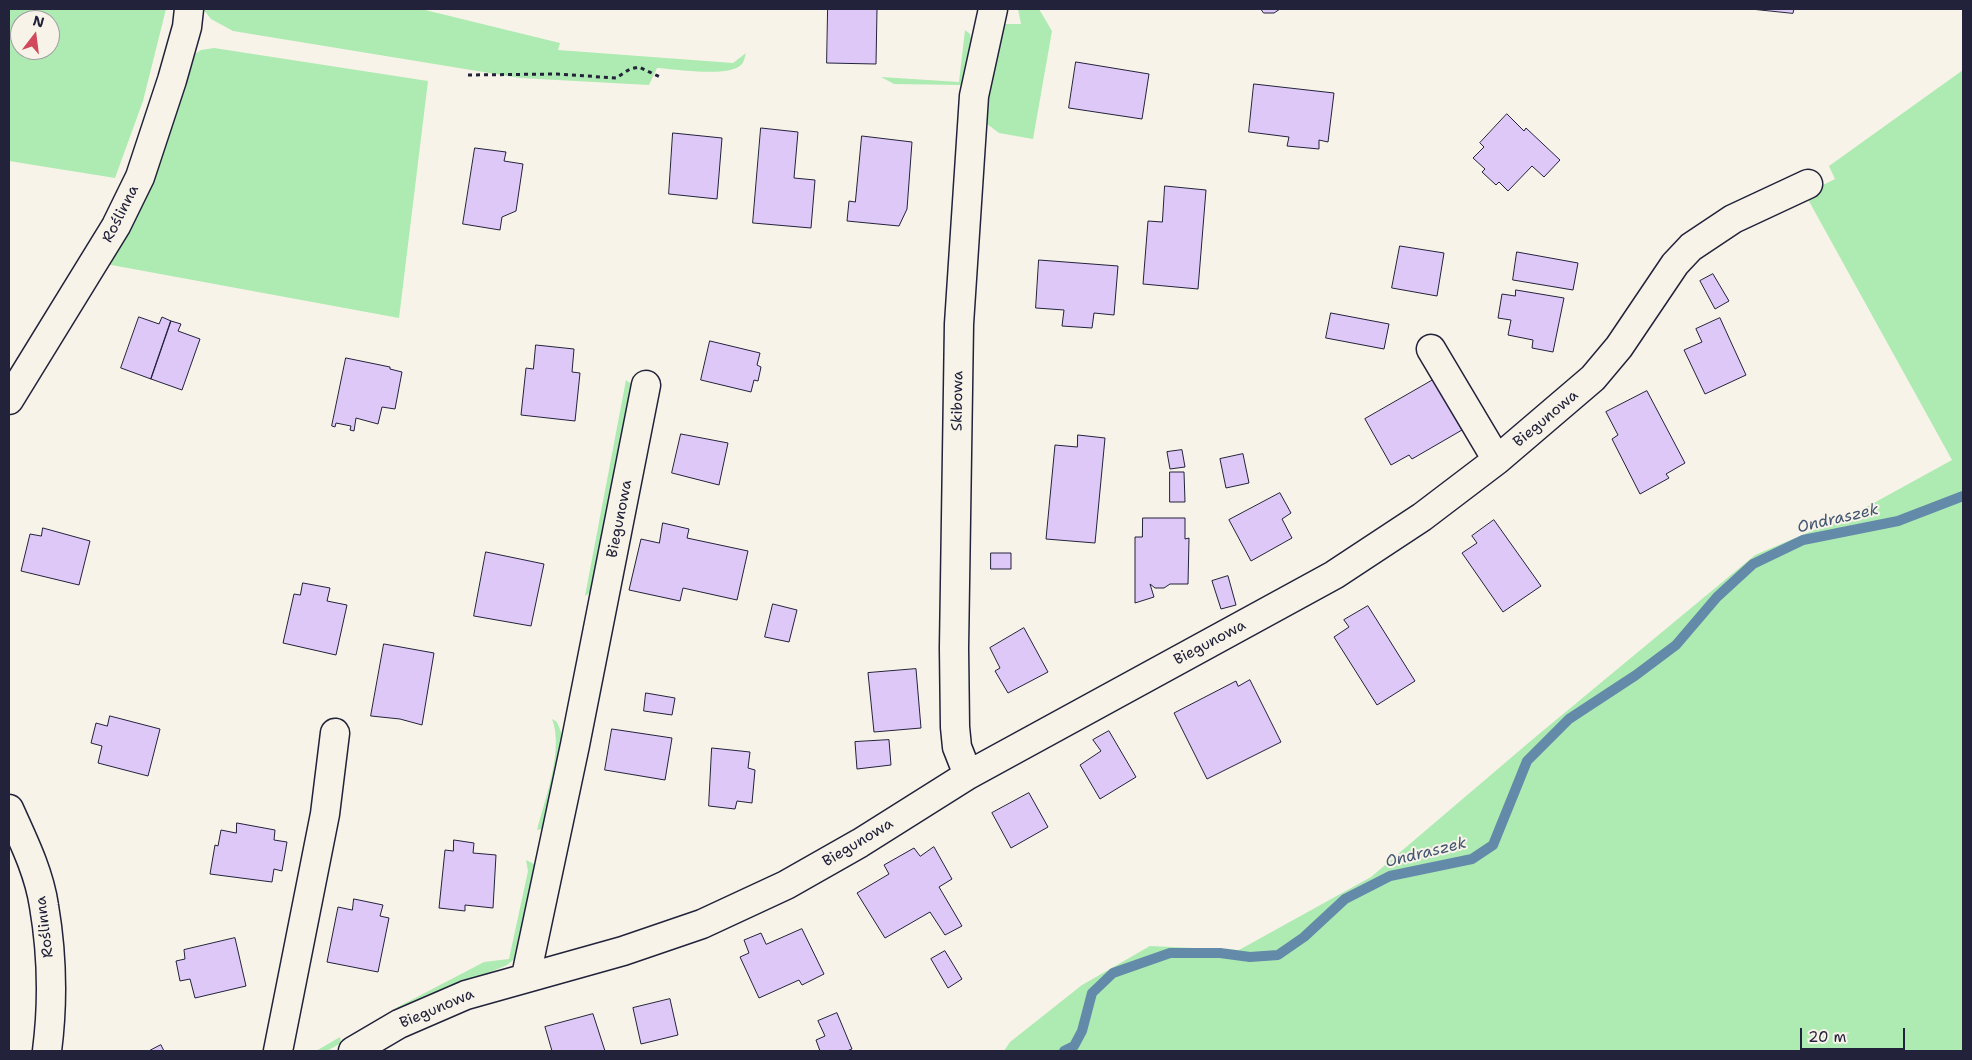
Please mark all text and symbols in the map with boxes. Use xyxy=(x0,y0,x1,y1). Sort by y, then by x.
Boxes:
north arrow xyxy=(10,10,60,60)
text: N xyxy=(31,11,46,32)
street label: Roślinna xyxy=(99,182,143,246)
street label: Skibowa xyxy=(948,371,968,431)
street label: Biegunowa xyxy=(1510,387,1582,451)
street label: Biegunowa xyxy=(604,478,636,560)
water label: Ondraszek xyxy=(1795,500,1881,538)
street label: Biegunowa xyxy=(1171,617,1249,669)
street label: Biegunowa xyxy=(819,815,897,871)
water label: Ondraszek xyxy=(1383,834,1469,872)
street label: Roślinna xyxy=(32,895,58,959)
street label: Biegunowa xyxy=(397,985,477,1033)
scale bar xyxy=(1802,1018,1907,1050)
text: 20 m xyxy=(1808,1027,1847,1047)

